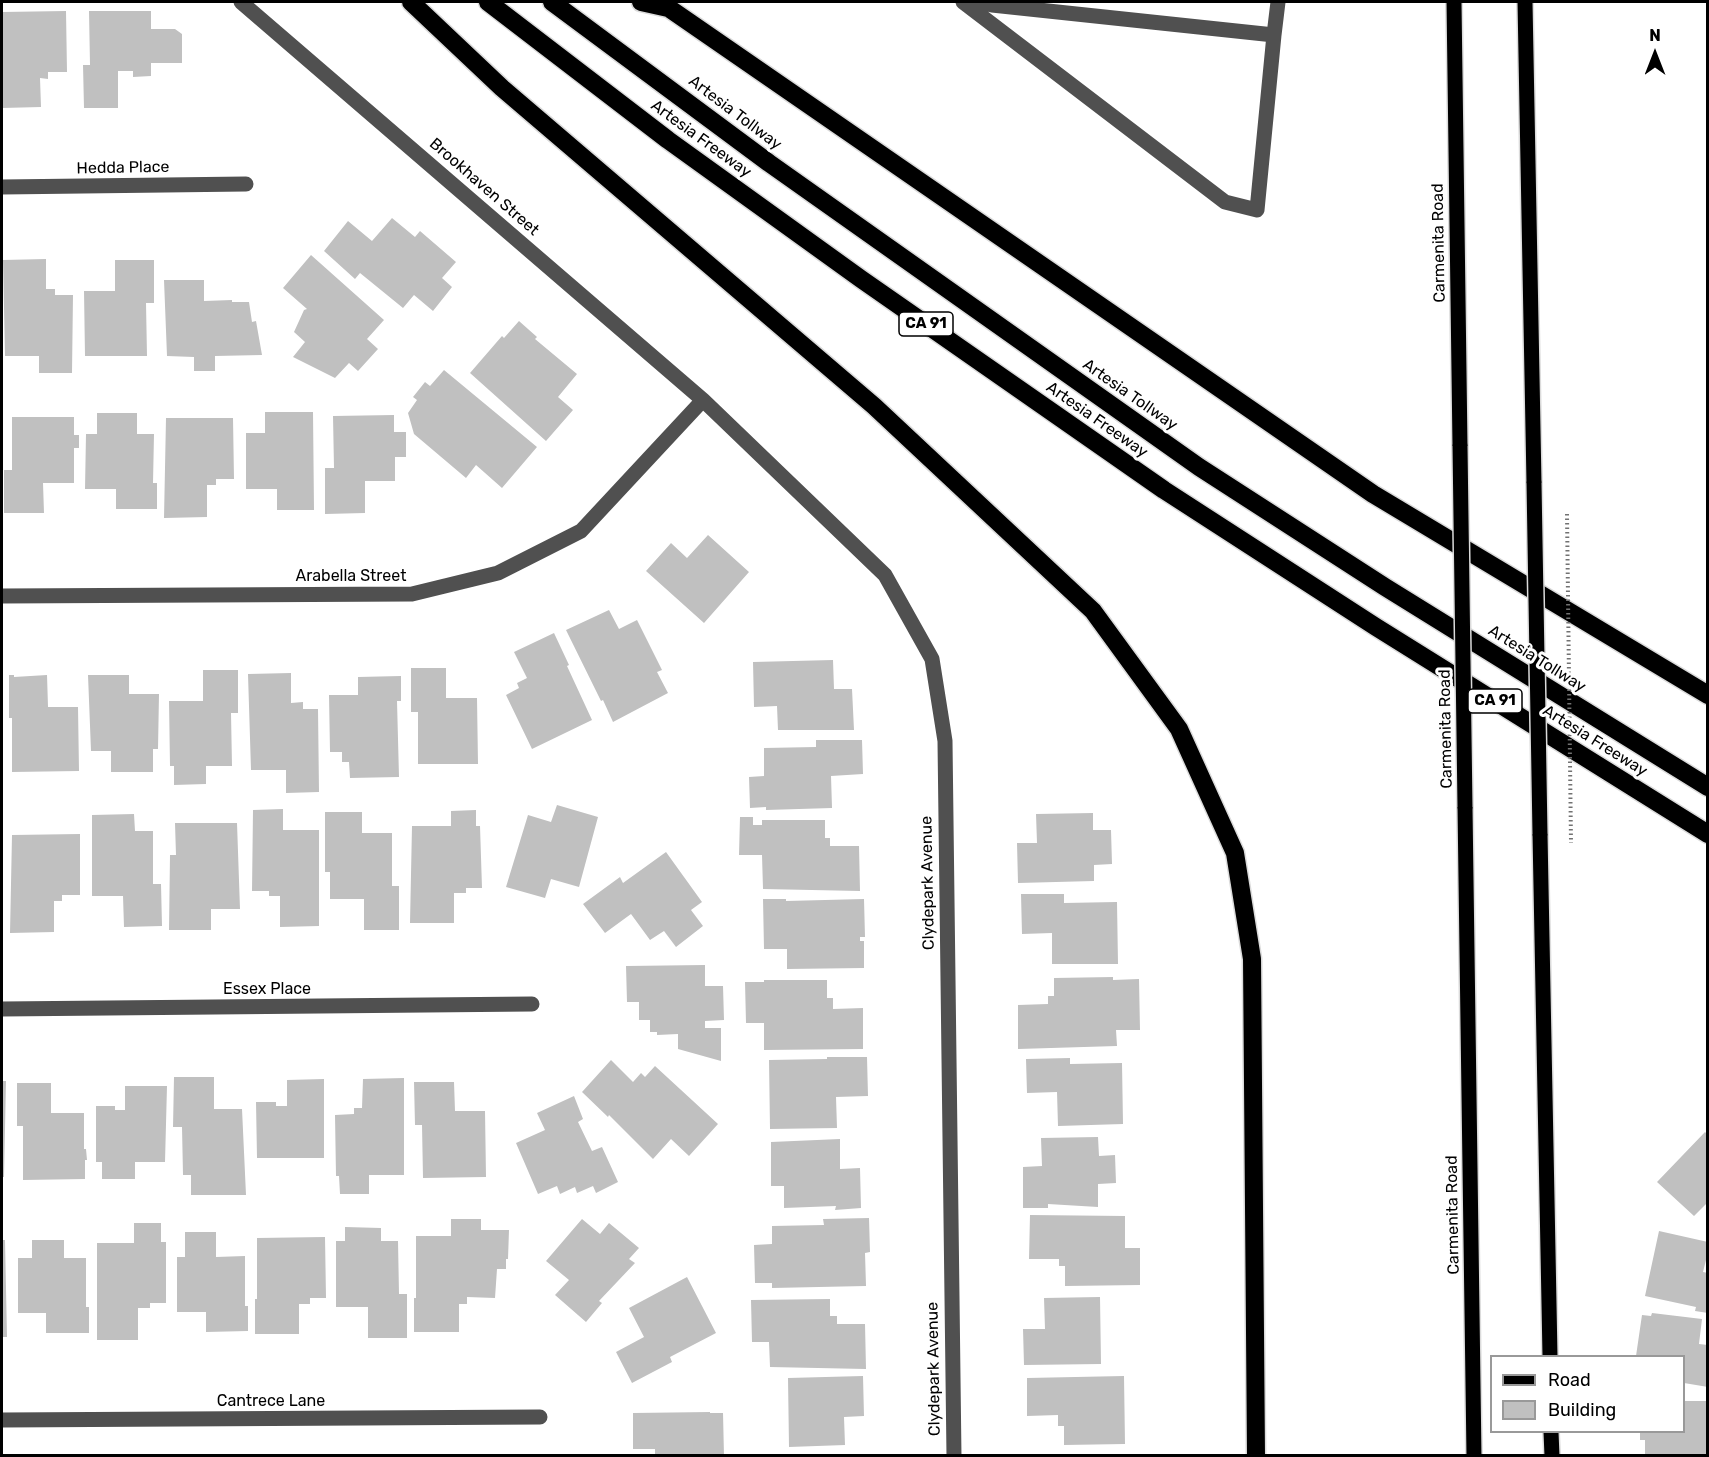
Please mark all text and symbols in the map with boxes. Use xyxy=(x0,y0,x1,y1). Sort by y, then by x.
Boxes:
north arrow xyxy=(1625,24,1685,84)
text: N xyxy=(1649,26,1661,45)
street label: Artesia Tollway xyxy=(685,72,785,154)
street label: Artesia Freeway xyxy=(647,96,755,182)
street label: Brookhaven Street xyxy=(425,134,543,240)
street label: Hedda Place xyxy=(76,158,170,178)
street label: Carmenita Road xyxy=(1428,183,1450,303)
road number: CA 91 xyxy=(899,312,953,336)
street label: Artesia Tollway xyxy=(1079,355,1181,435)
street label: Artesia Freeway xyxy=(1043,378,1151,462)
street label: Arabella Street xyxy=(296,566,406,586)
street label: Artesia Tollway xyxy=(1485,621,1589,697)
street label: Carmenita Road xyxy=(1435,669,1457,789)
road number: CA 91 xyxy=(1468,689,1522,713)
street label: Artesia Freeway xyxy=(1539,701,1651,781)
street label: Clydepark Avenue xyxy=(917,816,939,950)
street label: Essex Place xyxy=(223,979,311,999)
street label: Carmenita Road xyxy=(1442,1155,1464,1275)
street label: Clydepark Avenue xyxy=(923,1302,945,1436)
legend xyxy=(1490,1355,1685,1433)
text: Road xyxy=(1548,1369,1591,1391)
street label: Cantrece Lane xyxy=(217,1391,325,1411)
text: Building xyxy=(1548,1399,1616,1421)

